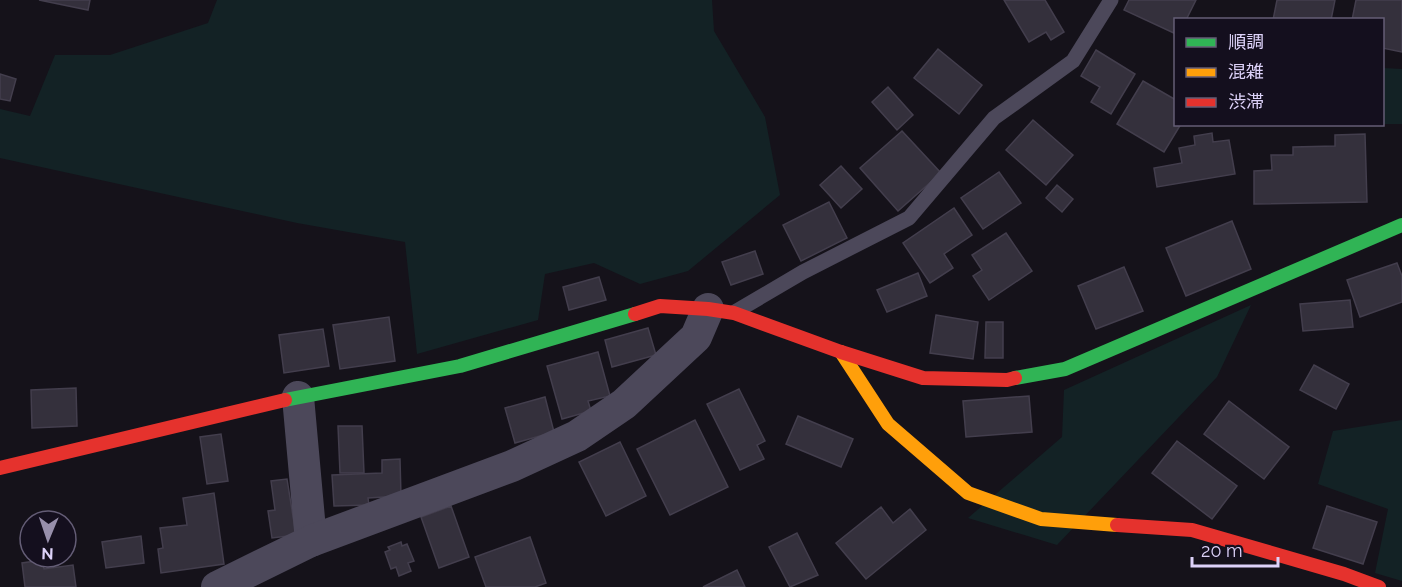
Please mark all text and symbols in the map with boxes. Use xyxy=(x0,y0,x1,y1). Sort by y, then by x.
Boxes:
legend xyxy=(1174,18,1384,126)
text: 順調 xyxy=(1228,31,1264,52)
text: 混雑 xyxy=(1228,61,1264,82)
text: 渋滞 xyxy=(1228,91,1264,112)
north arrow xyxy=(18,509,78,569)
scale bar xyxy=(1192,530,1278,568)
text: 20 m xyxy=(1201,540,1243,561)
text: N xyxy=(41,544,54,563)

